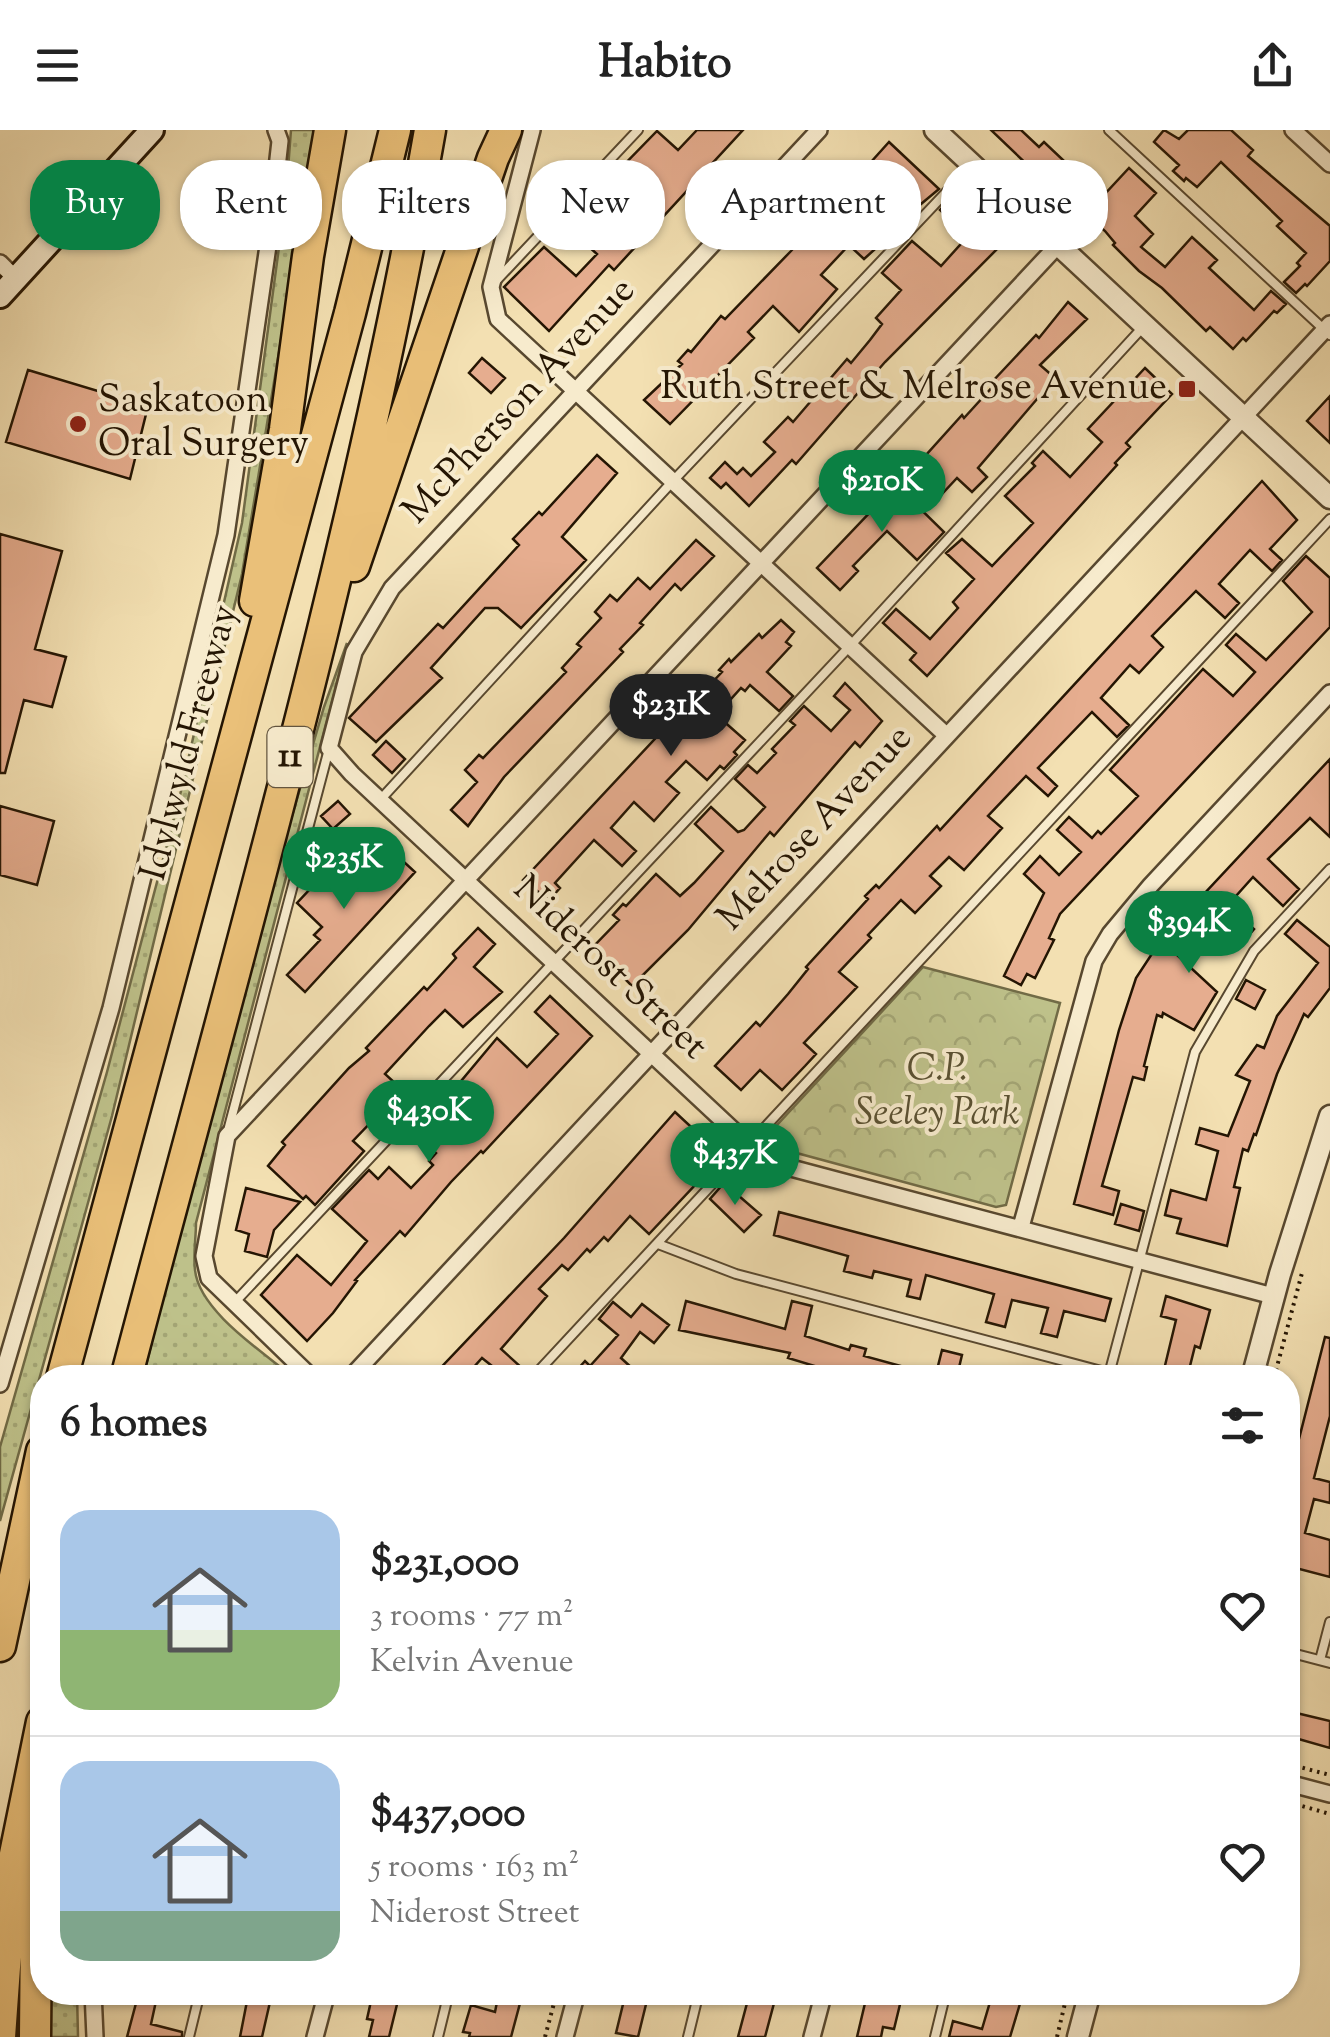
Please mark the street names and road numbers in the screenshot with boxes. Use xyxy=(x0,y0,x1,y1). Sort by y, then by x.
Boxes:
street label: McPherson Avenue xyxy=(391,267,649,537)
street label: Idylwyld Freeway xyxy=(128,599,254,887)
street label: Melrose Avenue xyxy=(706,714,926,944)
road number: 11 xyxy=(268,727,312,787)
street label: Niderost Street xyxy=(500,864,718,1074)

